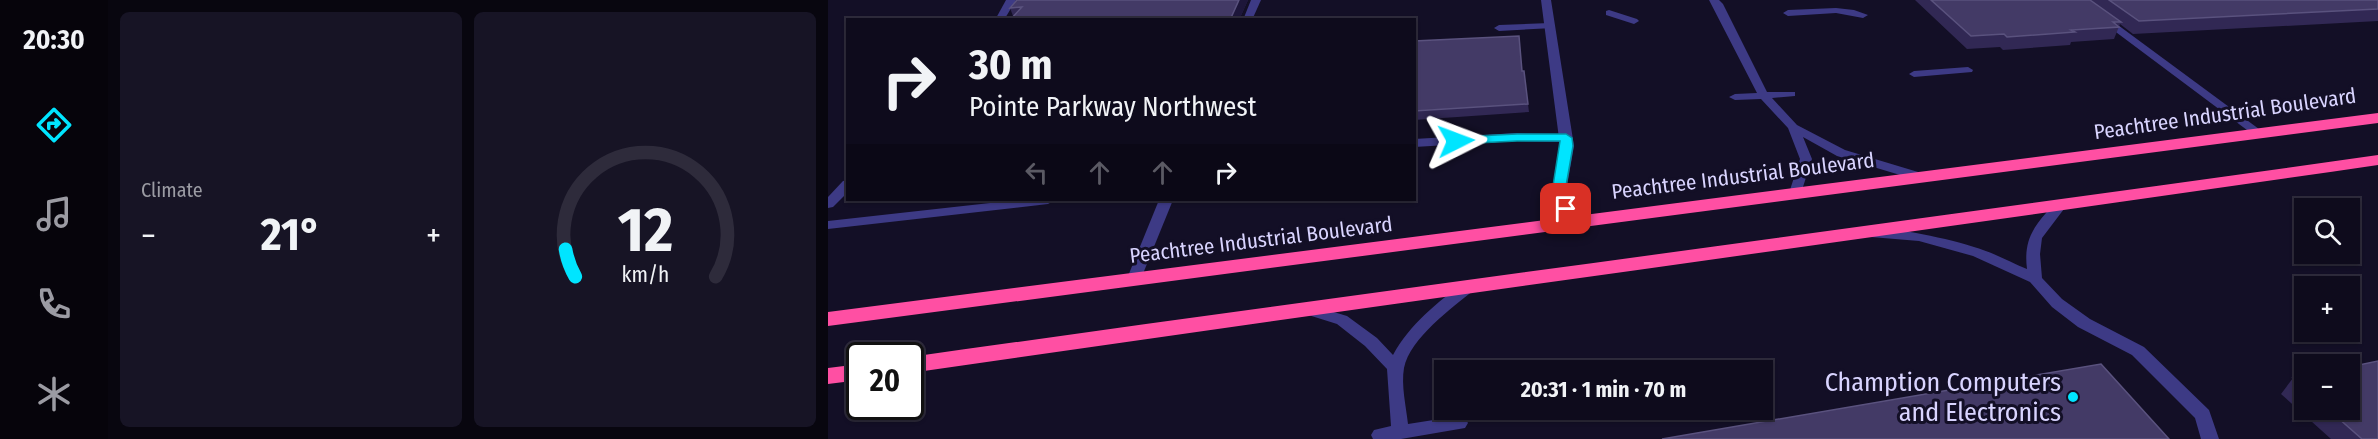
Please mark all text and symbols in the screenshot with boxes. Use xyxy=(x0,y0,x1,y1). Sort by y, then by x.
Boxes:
text: 20:30 xyxy=(23,24,85,56)
text: 30 m xyxy=(969,40,1053,90)
icon: right xyxy=(870,42,948,120)
street label: Peachtree Industrial Boulevard xyxy=(2092,83,2358,145)
text: Pointe Parkway Northwest xyxy=(969,91,1257,123)
icon: directions xyxy=(33,104,75,146)
position arrow xyxy=(1424,109,1488,173)
street label: Peachtree Industrial Boulevard xyxy=(1610,147,1876,205)
icon: left xyxy=(1020,156,1053,189)
icon: ahead xyxy=(1083,156,1116,189)
icon: ahead xyxy=(1146,156,1179,189)
icon: right xyxy=(1209,156,1242,189)
text: Climate xyxy=(141,178,203,202)
pin xyxy=(1540,183,1591,234)
icon: arrive xyxy=(1549,192,1582,225)
icon: music xyxy=(33,193,75,235)
text: 12 xyxy=(617,193,673,268)
map controls xyxy=(2294,198,2360,420)
button: search xyxy=(2294,198,2360,264)
text: 21° xyxy=(261,208,321,262)
street label: Peachtree Industrial Boulevard xyxy=(1128,211,1394,269)
text: − xyxy=(141,216,156,256)
text: + xyxy=(426,216,441,256)
text: km/h xyxy=(621,262,669,288)
button: + xyxy=(2294,276,2360,342)
icon: phone xyxy=(33,283,75,325)
speed limit sign: 20 xyxy=(846,342,924,420)
button: − xyxy=(2294,354,2360,420)
place label: Chamption Computers and Electronics xyxy=(1825,367,2061,428)
icon: climate xyxy=(33,373,75,415)
text: 20:31 · 1 min · 70 m xyxy=(1521,376,1686,403)
marker: Chamption Computers and Electronics xyxy=(2066,390,2080,404)

